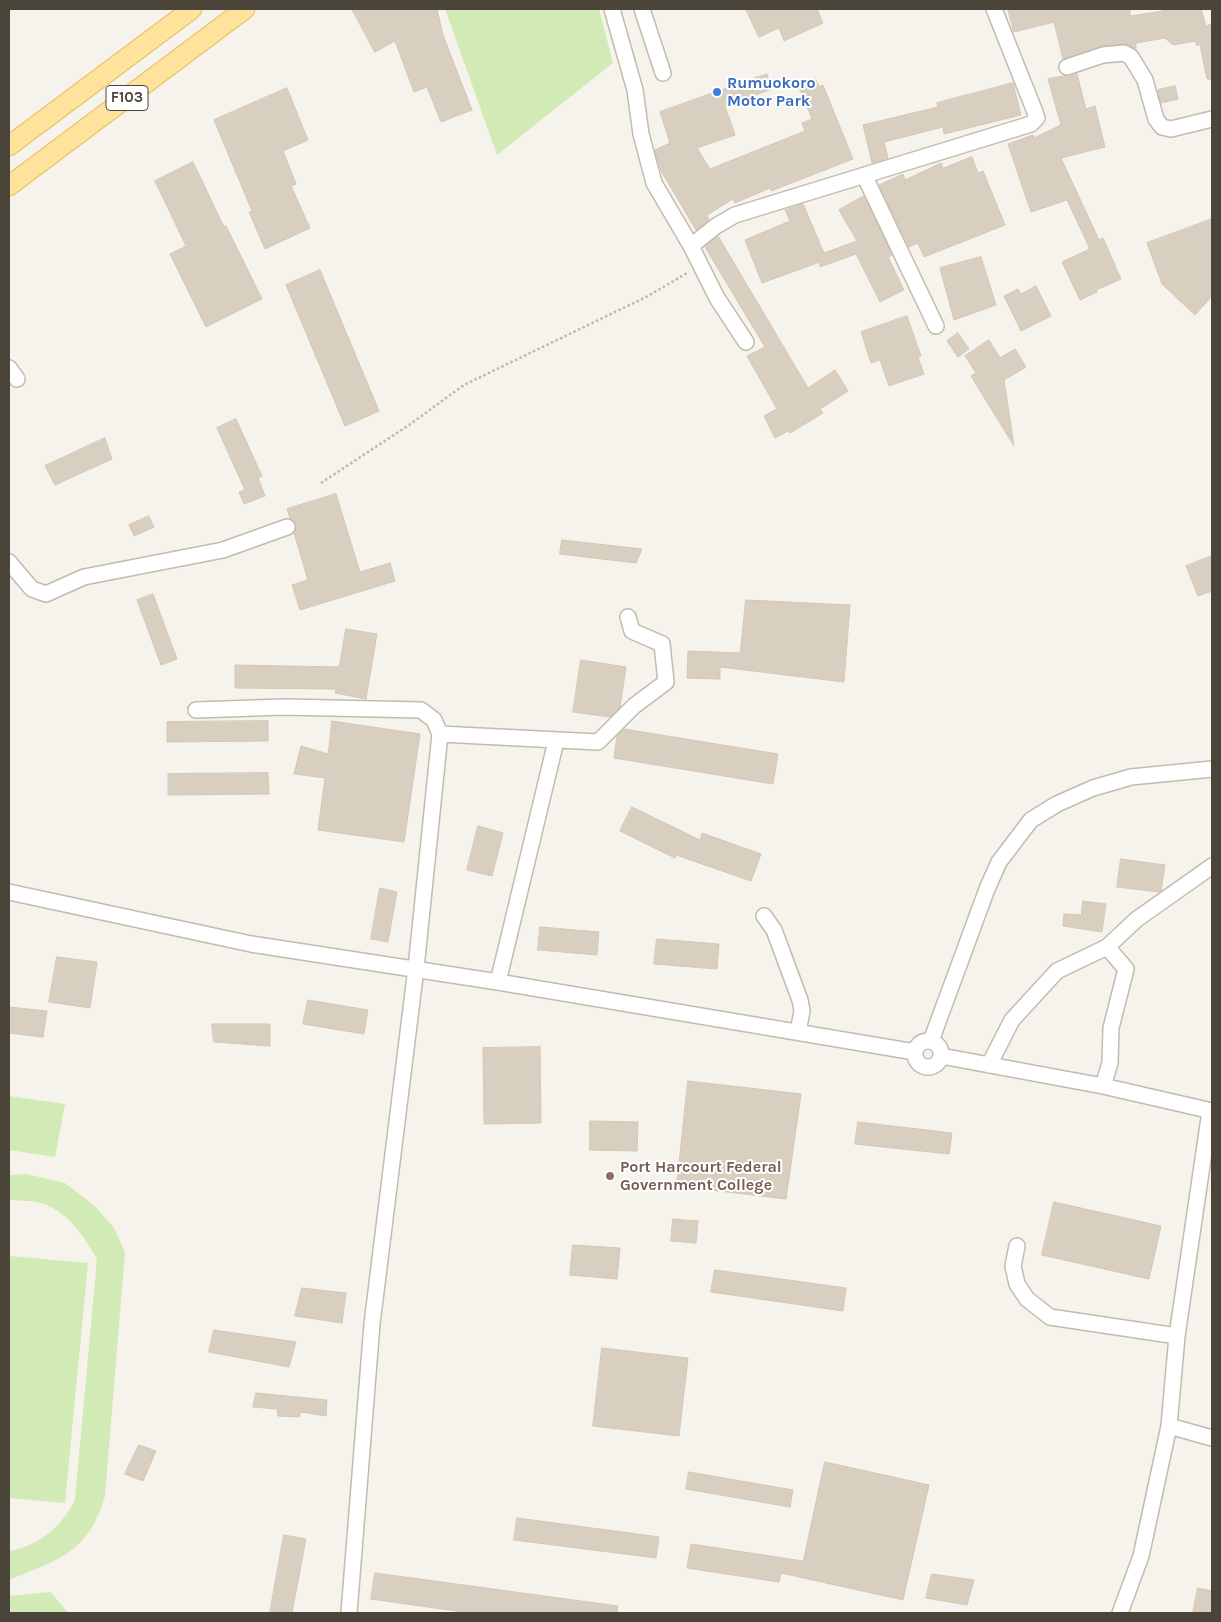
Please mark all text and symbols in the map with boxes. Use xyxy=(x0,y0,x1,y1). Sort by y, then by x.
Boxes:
place label: Rumuokoro Motor Park xyxy=(727,73,815,111)
road number: F103 xyxy=(106,86,148,110)
marker: Rumuokoro Motor Park xyxy=(711,86,723,98)
place label: Port Harcourt Federal Government College xyxy=(620,1157,782,1195)
marker: Port Harcourt Federal Government College xyxy=(604,1170,616,1182)

